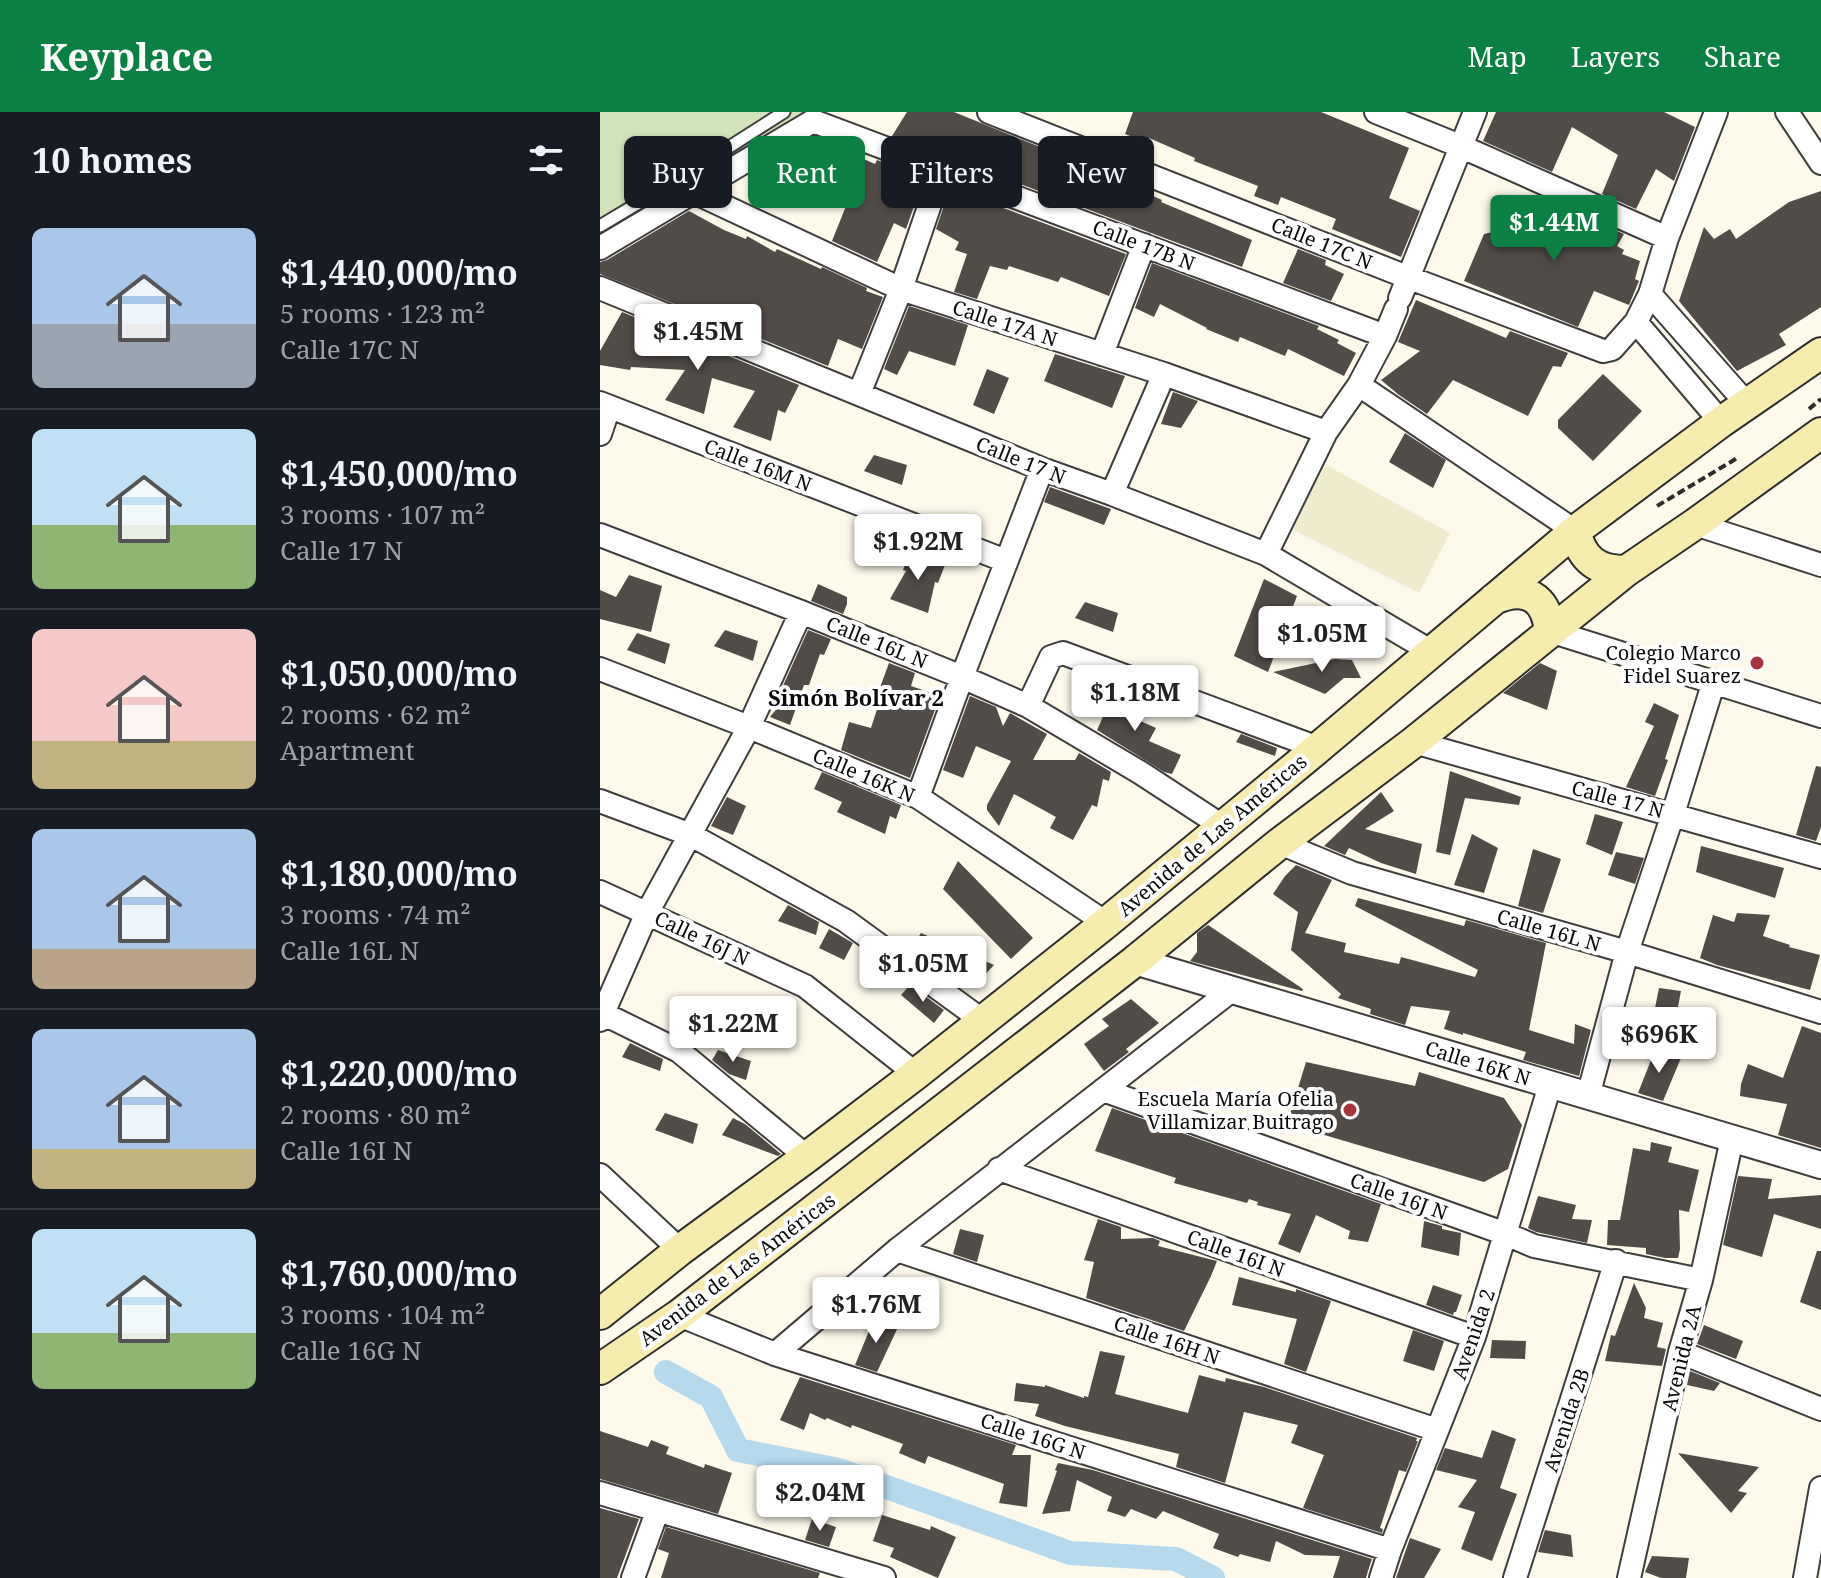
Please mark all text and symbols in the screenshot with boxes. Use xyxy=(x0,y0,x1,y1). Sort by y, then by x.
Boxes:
text: Keyplace xyxy=(40,30,213,82)
text: Map xyxy=(1468,37,1527,75)
text: Layers xyxy=(1571,37,1660,75)
text: Share xyxy=(1704,37,1781,75)
chip: Buy xyxy=(624,136,732,208)
chip: Rent xyxy=(748,136,865,208)
chip: Filters xyxy=(881,136,1022,208)
chip: New xyxy=(1038,136,1154,208)
text: 10 homes xyxy=(32,137,192,183)
icon: filters xyxy=(524,138,568,182)
pin: $1.44M xyxy=(1489,195,1619,263)
text: $1.44M xyxy=(1508,203,1600,239)
street label: Calle 17C N xyxy=(1267,210,1377,276)
street label: Calle 17B N xyxy=(1089,213,1199,277)
text: $1,440,000/mo xyxy=(280,249,518,295)
icon: home xyxy=(96,260,192,356)
street label: Calle 17A N xyxy=(949,293,1061,353)
text: 5 rooms · 123 m² xyxy=(280,295,485,331)
pin: $1.45M xyxy=(633,304,763,372)
text: $1.45M xyxy=(652,312,744,348)
text: Calle 17C N xyxy=(280,331,419,367)
street label: Calle 17 N xyxy=(972,430,1070,490)
street label: Calle 16M N xyxy=(700,432,816,498)
text: $1,450,000/mo xyxy=(280,450,518,496)
icon: home xyxy=(96,461,192,557)
text: 3 rooms · 107 m² xyxy=(280,496,485,532)
pin: $1.92M xyxy=(853,514,983,582)
text: $1.92M xyxy=(872,522,964,558)
text: Calle 17 N xyxy=(280,532,403,568)
pin: $1.05M xyxy=(1257,606,1387,674)
street label: Calle 16L N xyxy=(822,609,932,675)
text: $1.05M xyxy=(1276,614,1368,650)
place label: Colegio Marco Fidel Suarez xyxy=(1606,639,1741,689)
text: $1,050,000/mo xyxy=(280,650,518,696)
marker: Colegio Marco Fidel Suarez xyxy=(1748,654,1766,672)
icon: home xyxy=(96,661,192,757)
pin: $1.18M xyxy=(1070,665,1200,733)
text: $1.18M xyxy=(1089,673,1181,709)
district label: Simón Bolívar 2 xyxy=(768,682,944,712)
text: 2 rooms · 62 m² xyxy=(280,696,471,732)
text: Apartment xyxy=(280,732,415,768)
street label: Calle 16K N xyxy=(809,741,919,809)
street label: Avenida de Las Américas xyxy=(1112,748,1312,922)
street label: Calle 17 N xyxy=(1569,774,1667,824)
text: $1,180,000/mo xyxy=(280,850,518,896)
icon: home xyxy=(96,861,192,957)
text: 3 rooms · 74 m² xyxy=(280,896,471,932)
street label: Calle 16L N xyxy=(1494,902,1604,958)
street label: Calle 16J N xyxy=(650,904,754,972)
text: Calle 16L N xyxy=(280,932,419,968)
pin: $1.05M xyxy=(858,936,988,1004)
text: $1.05M xyxy=(877,944,969,980)
pin: $1.22M xyxy=(668,996,798,1064)
text: $1.22M xyxy=(687,1004,779,1040)
pin: $696K xyxy=(1603,1007,1715,1075)
text: $696K xyxy=(1620,1015,1698,1051)
street label: Calle 16K N xyxy=(1422,1034,1534,1092)
text: $1,220,000/mo xyxy=(280,1050,518,1096)
icon: home xyxy=(96,1061,192,1157)
place label: Escuela María Ofelia Villamizar Buitrago xyxy=(1138,1085,1334,1135)
text: 2 rooms · 80 m² xyxy=(280,1096,471,1132)
marker: Escuela María Ofelia Villamizar Buitrago xyxy=(1341,1101,1359,1119)
text: Calle 16I N xyxy=(280,1132,413,1168)
street label: Calle 16J N xyxy=(1347,1166,1451,1226)
street label: Avenida de Las Américas xyxy=(633,1186,841,1352)
street label: Calle 16I N xyxy=(1183,1223,1289,1283)
text: $1,760,000/mo xyxy=(280,1250,518,1296)
icon: home xyxy=(96,1261,192,1357)
pin: $1.76M xyxy=(811,1277,941,1345)
text: $1.76M xyxy=(830,1285,922,1321)
street label: Avenida 2 xyxy=(1445,1285,1501,1383)
text: 3 rooms · 104 m² xyxy=(280,1296,485,1332)
street label: Avenida 2A xyxy=(1655,1301,1707,1414)
street label: Calle 16H N xyxy=(1110,1309,1224,1371)
text: Calle 16G N xyxy=(280,1332,422,1368)
street label: Avenida 2B xyxy=(1537,1365,1595,1475)
street label: Calle 16G N xyxy=(977,1406,1089,1466)
pin: $2.04M xyxy=(755,1465,885,1533)
text: $2.04M xyxy=(774,1473,866,1509)

